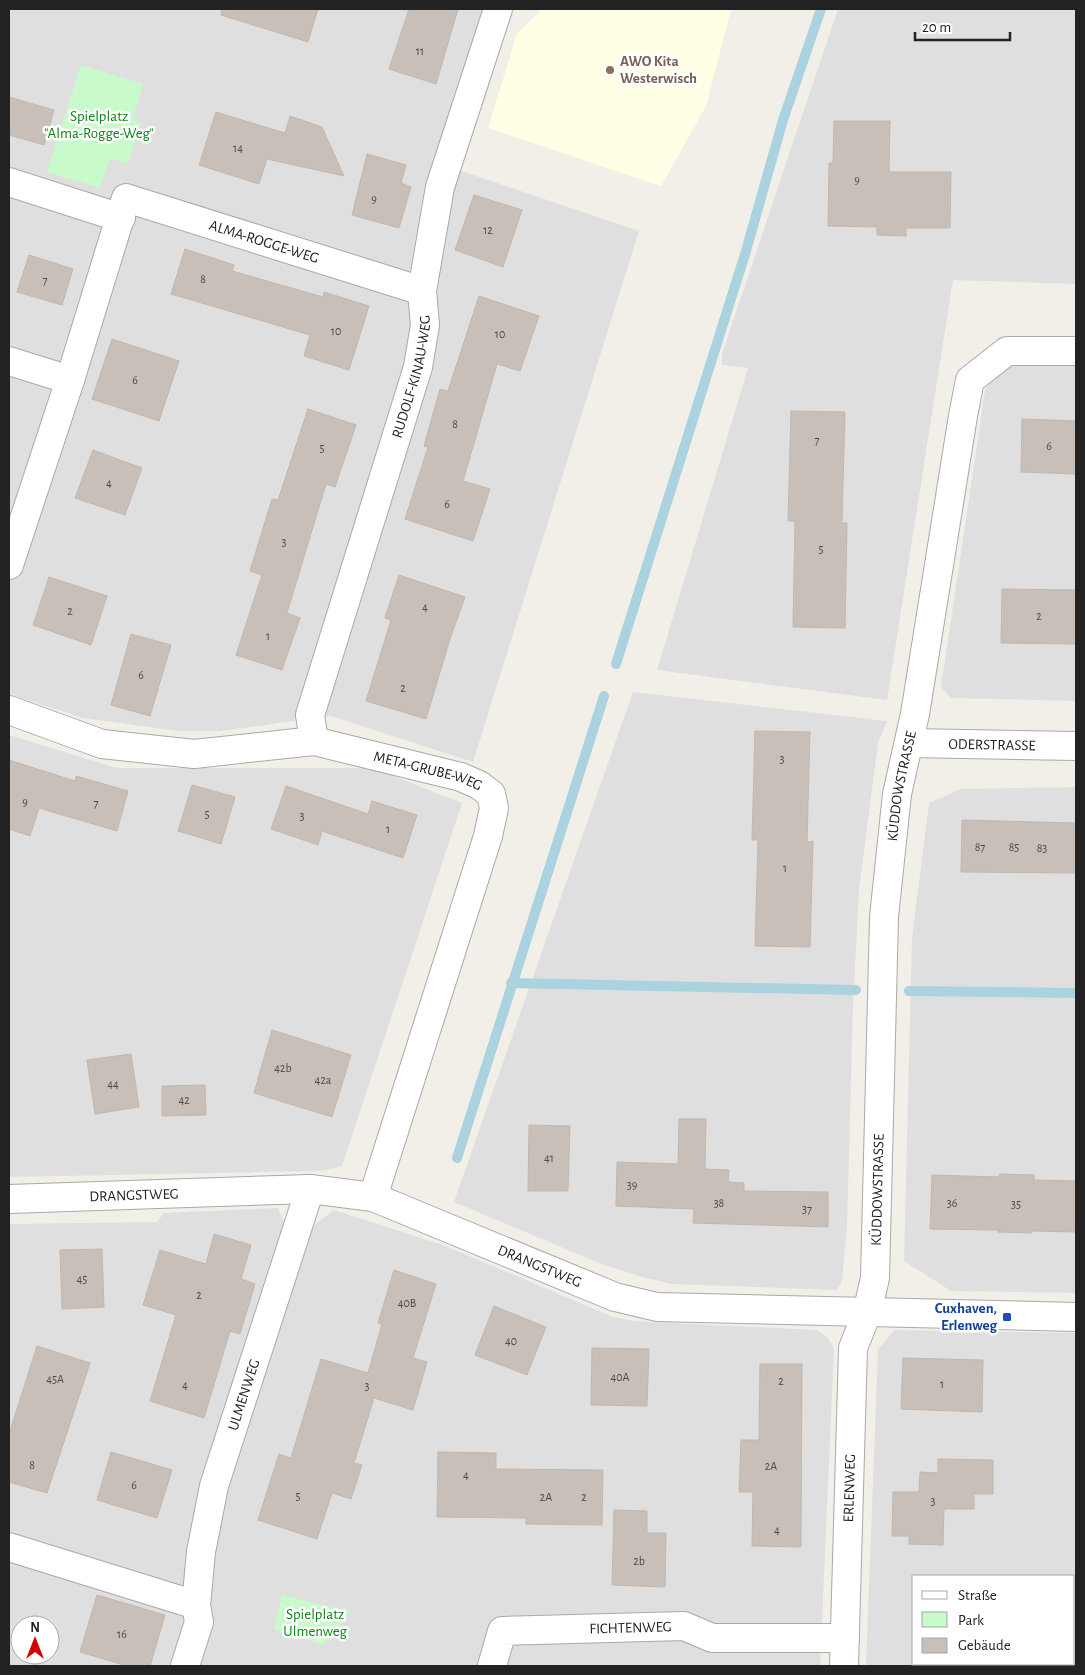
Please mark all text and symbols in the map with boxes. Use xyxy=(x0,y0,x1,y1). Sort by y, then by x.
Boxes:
scale bar xyxy=(915,10,1010,42)
text: 20 m xyxy=(922,20,951,35)
house number: 11 xyxy=(416,45,424,57)
place label: AWO Kita Westerwisch xyxy=(620,54,697,86)
marker: AWO Kita Westerwisch xyxy=(604,64,616,76)
park label: Spielplatz "Alma-Rogge-Weg" xyxy=(44,109,154,141)
house number: 14 xyxy=(233,142,243,154)
house number: 9 xyxy=(854,174,860,186)
house number: 9 xyxy=(371,193,377,205)
street label: ALMA-ROGGE-WEG xyxy=(207,218,321,266)
house number: 12 xyxy=(483,224,493,236)
house number: 8 xyxy=(200,273,206,285)
house number: 7 xyxy=(42,274,48,286)
street label: RUDOLF-KINAU-WEG xyxy=(389,314,433,440)
house number: 10 xyxy=(331,325,341,337)
house number: 10 xyxy=(495,328,505,340)
house number: 6 xyxy=(132,374,138,386)
house number: 8 xyxy=(452,418,458,430)
house number: 7 xyxy=(814,434,820,446)
house number: 6 xyxy=(1046,440,1052,452)
house number: 5 xyxy=(319,442,325,454)
house number: 4 xyxy=(106,477,112,489)
house number: 6 xyxy=(444,498,450,510)
house number: 3 xyxy=(282,536,287,548)
house number: 5 xyxy=(818,543,824,555)
house number: 4 xyxy=(422,601,428,613)
house number: 2 xyxy=(67,605,73,617)
house number: 2 xyxy=(1036,610,1042,622)
house number: 1 xyxy=(266,630,270,642)
house number: 6 xyxy=(138,669,144,681)
house number: 2 xyxy=(400,682,406,694)
street label: KÜDDOWSTRASSE xyxy=(884,730,919,842)
street label: ODERSTRASSE xyxy=(948,737,1036,753)
street label: META-GRUBE-WEG xyxy=(372,749,484,793)
house number: 3 xyxy=(780,753,785,765)
house number: 9 xyxy=(22,796,28,808)
house number: 7 xyxy=(93,797,99,809)
house number: 5 xyxy=(204,808,210,820)
house number: 3 xyxy=(300,810,305,822)
house number: 1 xyxy=(386,823,390,835)
house number: 87 xyxy=(975,841,985,853)
house number: 85 xyxy=(1009,841,1019,853)
house number: 83 xyxy=(1037,842,1047,854)
house number: 1 xyxy=(783,862,787,874)
house number: 42b xyxy=(274,1062,292,1074)
house number: 42a xyxy=(315,1074,332,1086)
house number: 44 xyxy=(107,1078,119,1090)
house number: 42 xyxy=(178,1094,190,1106)
street label: KÜDDOWSTRASSE xyxy=(867,1134,887,1246)
house number: 41 xyxy=(544,1152,554,1164)
house number: 39 xyxy=(627,1179,638,1191)
street label: DRANGSTWEG xyxy=(89,1186,179,1204)
house number: 38 xyxy=(714,1197,725,1209)
house number: 36 xyxy=(947,1197,958,1209)
house number: 35 xyxy=(1011,1198,1021,1210)
house number: 37 xyxy=(802,1203,812,1215)
street label: DRANGSTWEG xyxy=(495,1242,584,1290)
house number: 45 xyxy=(77,1273,87,1285)
house number: 2 xyxy=(196,1289,202,1301)
house number: 40B xyxy=(398,1297,416,1309)
place label: Cuxhaven, Erlenweg xyxy=(935,1301,997,1333)
marker: Cuxhaven, Erlenweg xyxy=(1001,1311,1013,1323)
house number: 40 xyxy=(505,1335,517,1347)
street label: ULMENWEG xyxy=(225,1357,263,1432)
house number: 40A xyxy=(610,1371,630,1383)
house number: 45A xyxy=(46,1373,64,1385)
house number: 2 xyxy=(778,1375,784,1387)
house number: 1 xyxy=(940,1378,944,1390)
house number: 4 xyxy=(182,1379,188,1391)
house number: 3 xyxy=(365,1380,370,1392)
street label: ERLENWEG xyxy=(841,1454,858,1523)
house number: 8 xyxy=(29,1459,35,1471)
house number: 2A xyxy=(765,1460,777,1472)
house number: 4 xyxy=(463,1469,469,1481)
house number: 6 xyxy=(131,1479,137,1491)
house number: 5 xyxy=(295,1490,301,1502)
house number: 2A xyxy=(540,1491,552,1503)
house number: 2 xyxy=(581,1491,587,1503)
house number: 3 xyxy=(931,1495,936,1507)
house number: 4 xyxy=(774,1524,780,1536)
house number: 2b xyxy=(633,1555,645,1567)
legend xyxy=(912,1575,1075,1665)
text: Straße xyxy=(958,1588,997,1603)
park label: Spielplatz Ulmenweg xyxy=(283,1607,347,1639)
text: Park xyxy=(958,1613,984,1628)
north arrow xyxy=(10,1615,60,1665)
street label: FICHTENWEG xyxy=(589,1619,672,1637)
text: N xyxy=(30,1621,40,1635)
house number: 16 xyxy=(117,1628,127,1640)
text: Gebäude xyxy=(958,1638,1011,1653)

